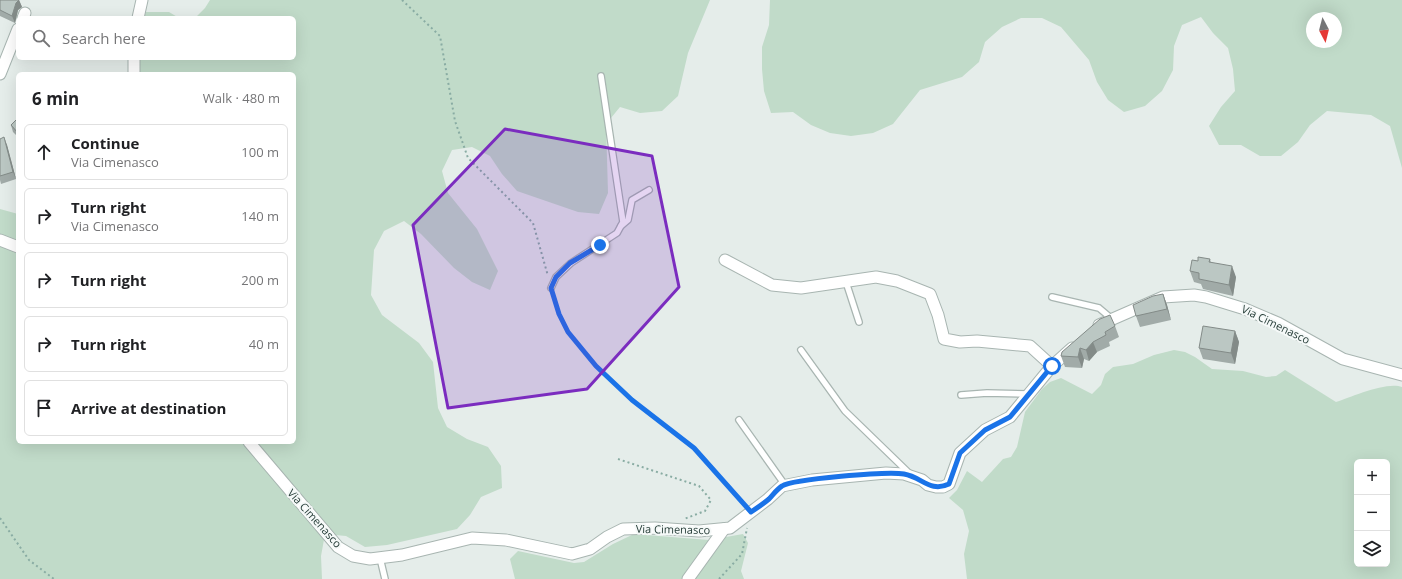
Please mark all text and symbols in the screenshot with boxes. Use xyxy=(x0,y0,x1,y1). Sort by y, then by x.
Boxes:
north arrow xyxy=(1306,12,1342,48)
search box xyxy=(16,16,296,60)
icon: search xyxy=(30,27,52,49)
text: Search here xyxy=(62,28,146,48)
text: 6 min xyxy=(32,87,79,110)
text: Walk · 480 m xyxy=(203,89,280,107)
text: Continue xyxy=(71,133,139,153)
icon: ahead xyxy=(33,141,55,163)
text: 100 m xyxy=(241,143,279,161)
text: Via Cimenasco xyxy=(71,153,159,171)
text: Turn right xyxy=(71,197,146,217)
icon: right xyxy=(33,205,55,227)
text: 140 m xyxy=(241,207,279,225)
text: Via Cimenasco xyxy=(71,217,159,235)
route end xyxy=(591,236,609,254)
icon: right xyxy=(33,269,55,291)
text: Turn right xyxy=(71,270,146,290)
text: 200 m xyxy=(241,271,279,289)
street label: Via Cimenasco xyxy=(1239,301,1313,347)
icon: right xyxy=(33,333,55,355)
text: Turn right xyxy=(71,334,146,354)
text: 40 m xyxy=(249,335,279,353)
route start xyxy=(1043,357,1061,375)
icon: arrive xyxy=(33,397,55,419)
text: Arrive at destination xyxy=(71,398,226,418)
map controls xyxy=(1354,459,1390,567)
button: + xyxy=(1354,459,1390,495)
street label: Via Cimenasco xyxy=(285,485,346,551)
button: − xyxy=(1354,495,1390,531)
street label: Via Cimenasco xyxy=(636,521,711,537)
button: layers xyxy=(1354,531,1390,567)

